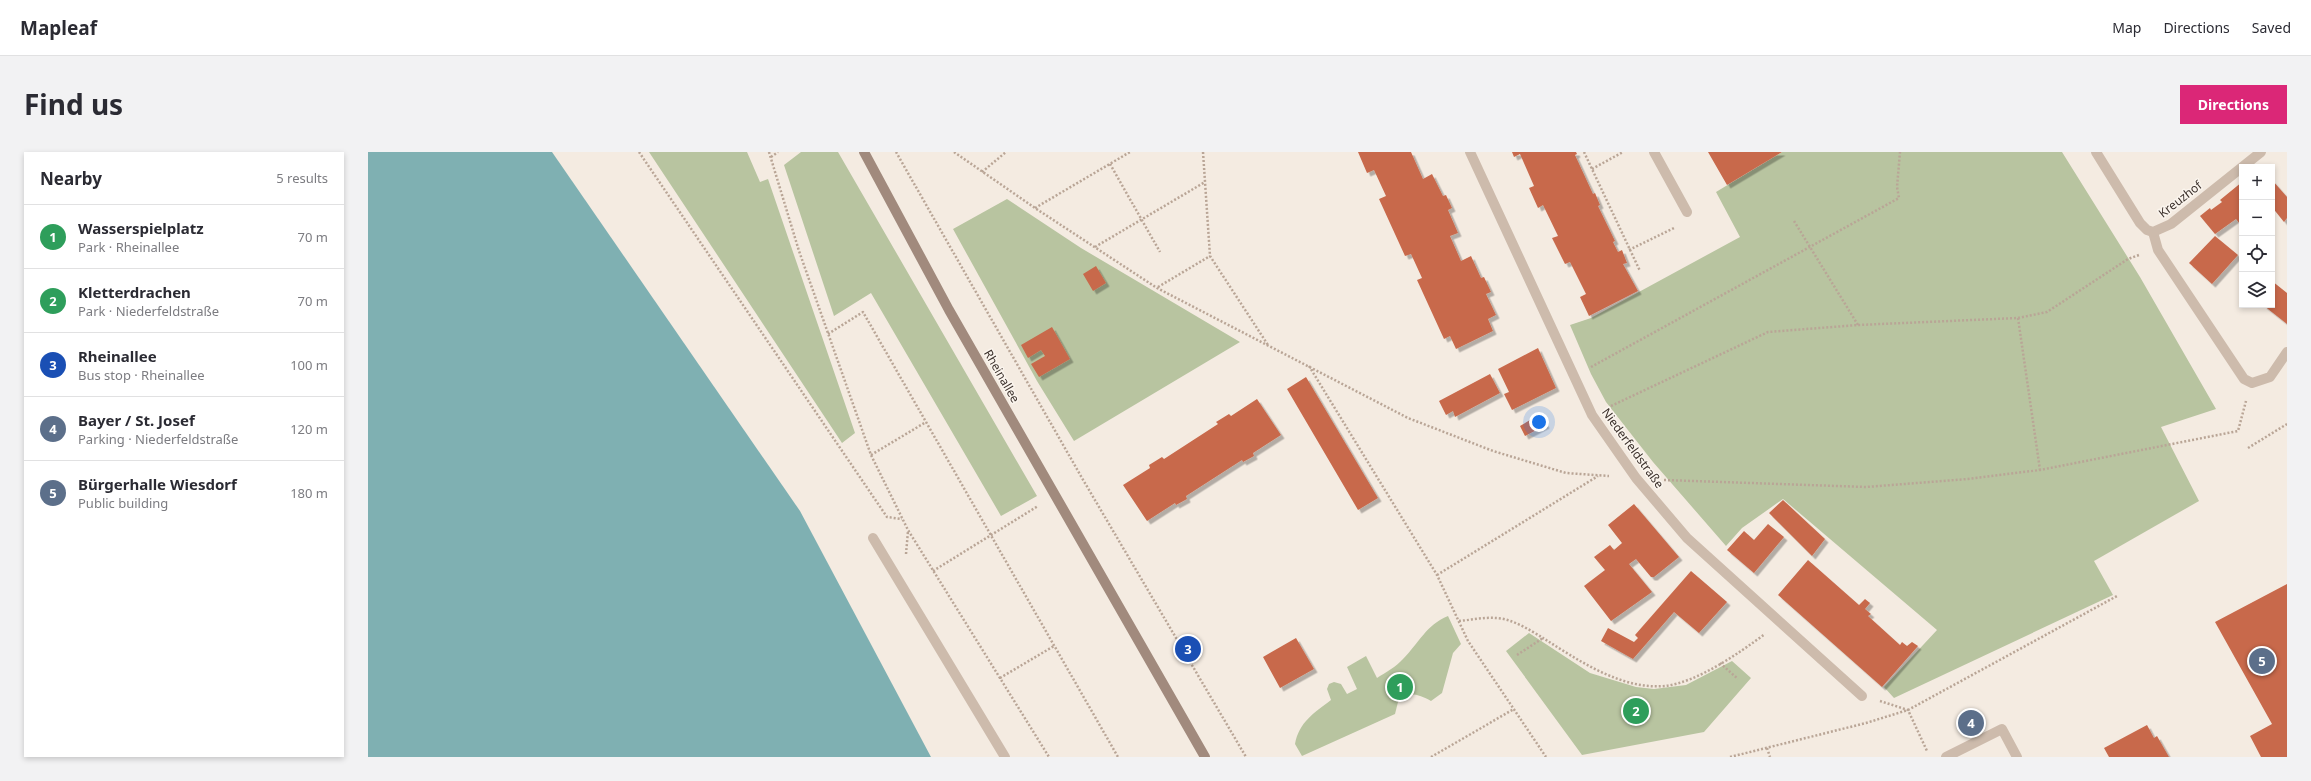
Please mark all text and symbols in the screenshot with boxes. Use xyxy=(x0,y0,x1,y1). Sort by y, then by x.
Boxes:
text: Mapleaf xyxy=(20,15,97,41)
text: Map xyxy=(2112,18,2141,37)
text: Directions xyxy=(2163,18,2230,37)
text: Saved xyxy=(2252,18,2291,37)
text: Find us xyxy=(24,85,123,123)
button: Directions xyxy=(2180,85,2287,124)
map controls xyxy=(2239,164,2275,308)
button: + xyxy=(2239,164,2275,200)
text: Nearby xyxy=(40,167,102,190)
text: 5 results xyxy=(276,169,328,187)
street label: Kreuzhof xyxy=(2155,176,2206,221)
button: − xyxy=(2239,200,2275,236)
text: Wasserspielplatz xyxy=(78,218,204,238)
text: 1 xyxy=(49,228,57,246)
text: 70 m xyxy=(298,228,328,246)
button: locate xyxy=(2239,236,2275,272)
text: Park · Rheinallee xyxy=(78,238,179,256)
button: layers xyxy=(2239,272,2275,308)
text: Kletterdrachen xyxy=(78,282,191,302)
text: 2 xyxy=(49,292,57,310)
text: 70 m xyxy=(298,292,328,310)
text: Park · Niederfeldstraße xyxy=(78,302,219,320)
text: Rheinallee xyxy=(78,346,157,366)
street label: Rheinallee xyxy=(980,346,1024,406)
text: 3 xyxy=(49,356,57,374)
text: 100 m xyxy=(290,356,328,374)
text: Bus stop · Rheinallee xyxy=(78,366,205,384)
street label: Niederfeldstraße xyxy=(1598,404,1668,492)
text: Bayer / St. Josef xyxy=(78,410,195,430)
your location xyxy=(1529,412,1549,432)
text: 4 xyxy=(49,420,57,438)
text: 120 m xyxy=(290,420,328,438)
text: Parking · Niederfeldstraße xyxy=(78,430,238,448)
text: Bürgerhalle Wiesdorf xyxy=(78,474,237,494)
text: 5 xyxy=(49,484,57,502)
text: 180 m xyxy=(290,484,328,502)
text: Public building xyxy=(78,494,168,512)
pin: 3 xyxy=(1175,634,1201,664)
pin: 5 xyxy=(2249,646,2275,676)
pin: 1 xyxy=(1387,672,1413,702)
pin: 2 xyxy=(1623,696,1649,726)
pin: 4 xyxy=(1958,708,1984,738)

